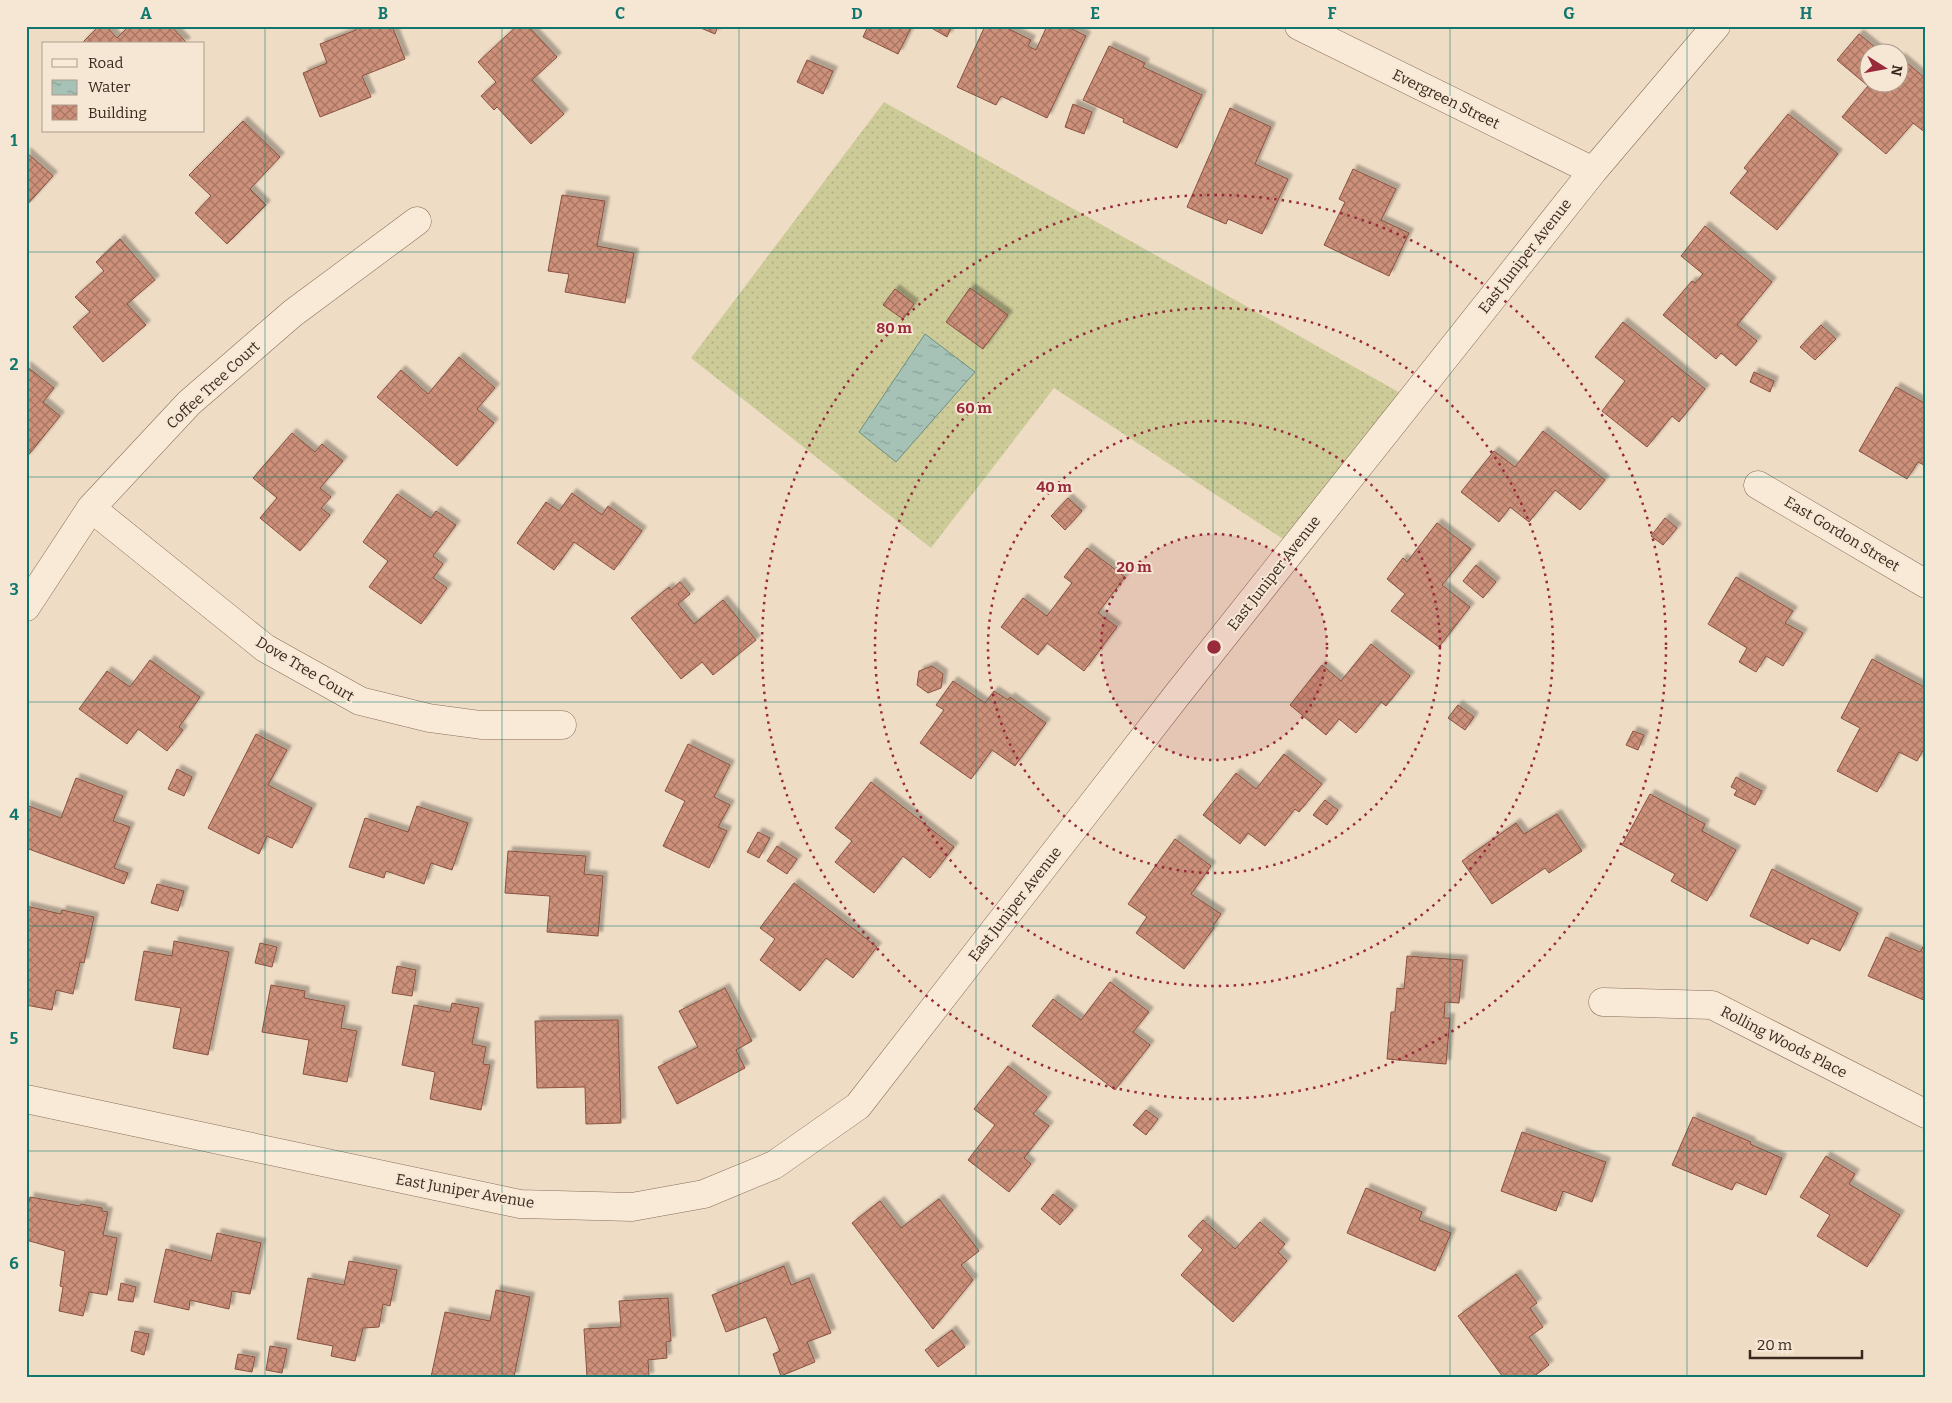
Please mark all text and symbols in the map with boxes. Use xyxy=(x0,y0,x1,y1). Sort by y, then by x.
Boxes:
text: A xyxy=(140,4,152,23)
text: B xyxy=(378,4,388,23)
text: C xyxy=(615,4,625,23)
text: D xyxy=(851,4,863,23)
text: E xyxy=(1090,4,1100,23)
text: F xyxy=(1328,4,1337,23)
text: G xyxy=(1563,4,1575,23)
text: H xyxy=(1800,4,1813,23)
legend xyxy=(42,42,205,132)
north arrow xyxy=(1860,42,1910,92)
text: Road xyxy=(88,54,123,72)
text: N xyxy=(1887,63,1906,77)
street label: Evergreen Street xyxy=(1390,65,1503,133)
text: Water xyxy=(88,78,131,96)
text: Building xyxy=(88,104,147,122)
text: 1 xyxy=(11,131,18,150)
street label: East Juniper Avenue xyxy=(1475,195,1575,317)
text: 80 m xyxy=(876,319,912,337)
street label: Coffee Tree Court xyxy=(163,337,264,433)
text: 2 xyxy=(9,355,19,374)
text: 60 m xyxy=(956,399,992,417)
text: 40 m xyxy=(1036,478,1073,496)
street label: East Gordon Street xyxy=(1781,493,1903,576)
street label: East Juniper Avenue xyxy=(1224,512,1324,634)
text: 20 m xyxy=(1117,558,1152,576)
text: 3 xyxy=(9,580,19,599)
street label: Dove Tree Court xyxy=(253,633,358,706)
centre of rings xyxy=(1205,638,1223,656)
text: 4 xyxy=(9,805,19,824)
street label: East Juniper Avenue xyxy=(965,843,1065,965)
street label: Rolling Woods Place xyxy=(1718,1002,1850,1082)
text: 5 xyxy=(10,1029,19,1048)
street label: East Juniper Avenue xyxy=(394,1170,536,1212)
text: 6 xyxy=(9,1254,19,1273)
scale bar xyxy=(1750,1328,1862,1360)
text: 20 m xyxy=(1757,1336,1793,1354)

